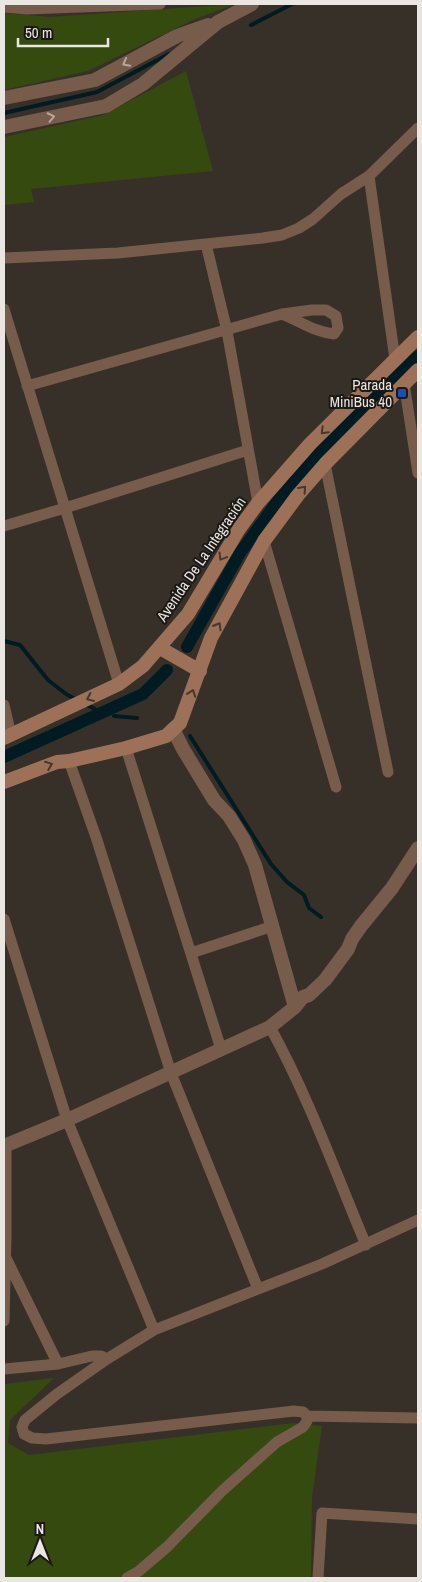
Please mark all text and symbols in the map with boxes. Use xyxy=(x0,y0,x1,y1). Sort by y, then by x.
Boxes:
scale bar xyxy=(18,15,108,47)
text: 50 m xyxy=(25,22,52,43)
one-way arrow xyxy=(122,57,131,67)
one-way arrow xyxy=(47,113,56,123)
place label: Parada MiniBus 40 xyxy=(330,374,392,412)
marker: Parada MiniBus 40 xyxy=(396,387,408,399)
one-way arrow xyxy=(320,425,329,434)
one-way arrow xyxy=(298,485,307,494)
street label: Avenida De La Integración xyxy=(151,493,251,626)
one-way arrow xyxy=(219,552,229,561)
one-way arrow xyxy=(211,623,221,632)
one-way arrow xyxy=(186,689,196,698)
one-way arrow xyxy=(86,692,95,702)
one-way arrow xyxy=(44,761,53,771)
north arrow xyxy=(15,1517,65,1567)
text: N xyxy=(36,1520,44,1538)

